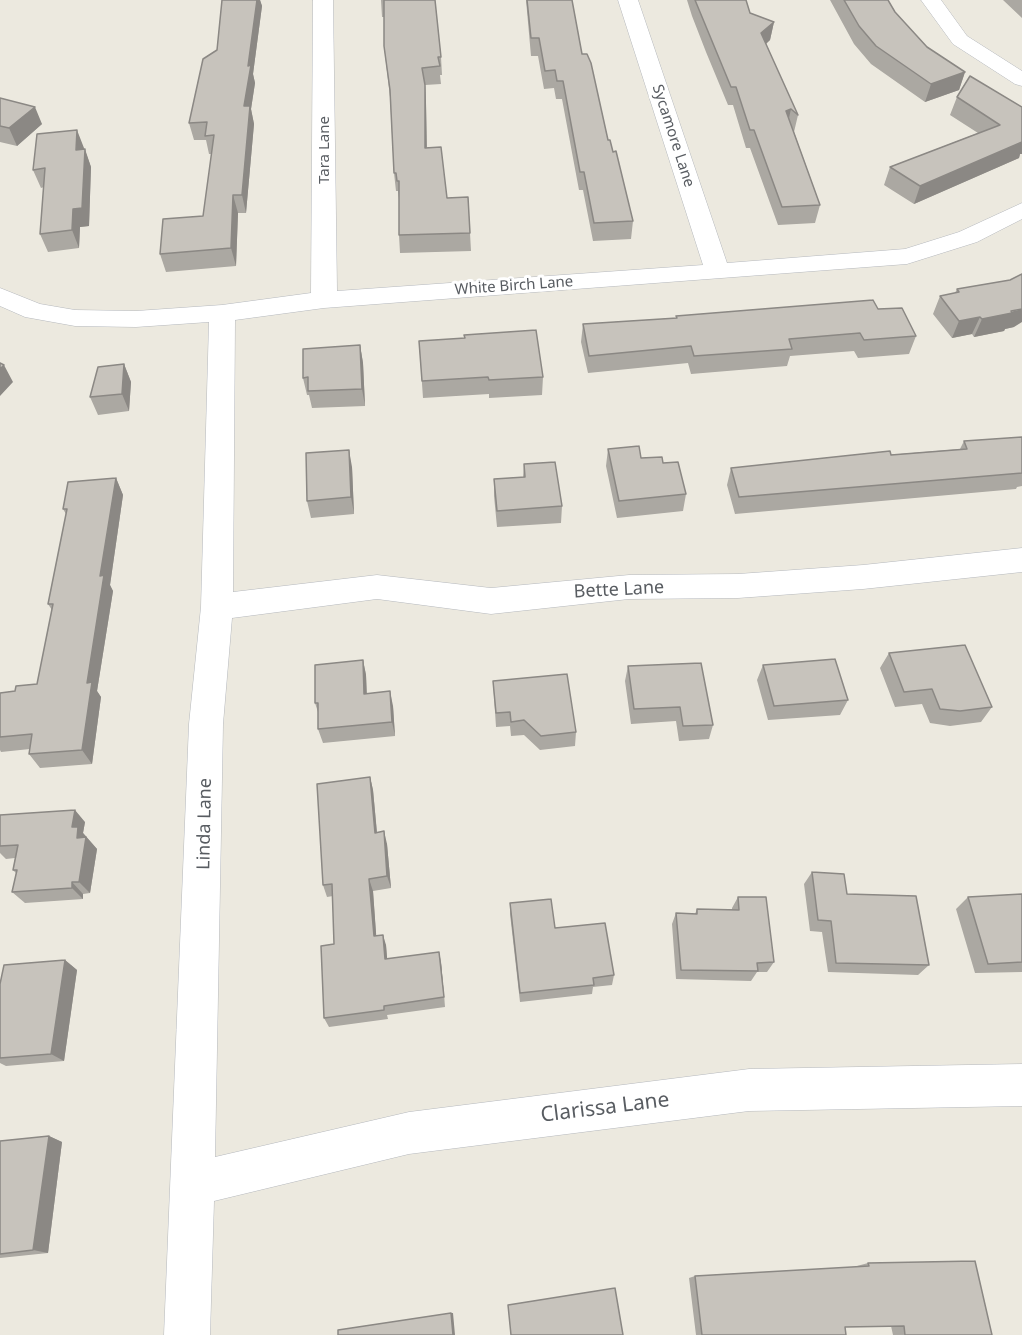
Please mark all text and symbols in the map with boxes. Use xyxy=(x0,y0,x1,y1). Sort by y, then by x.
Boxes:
street label: Sycamore Lane xyxy=(648,82,698,190)
street label: Tara Lane xyxy=(316,116,334,184)
street label: White Birch Lane xyxy=(454,273,574,299)
street label: Bette Lane xyxy=(573,577,665,603)
street label: Linda Lane xyxy=(193,778,217,870)
street label: Clarissa Lane xyxy=(539,1088,671,1128)

